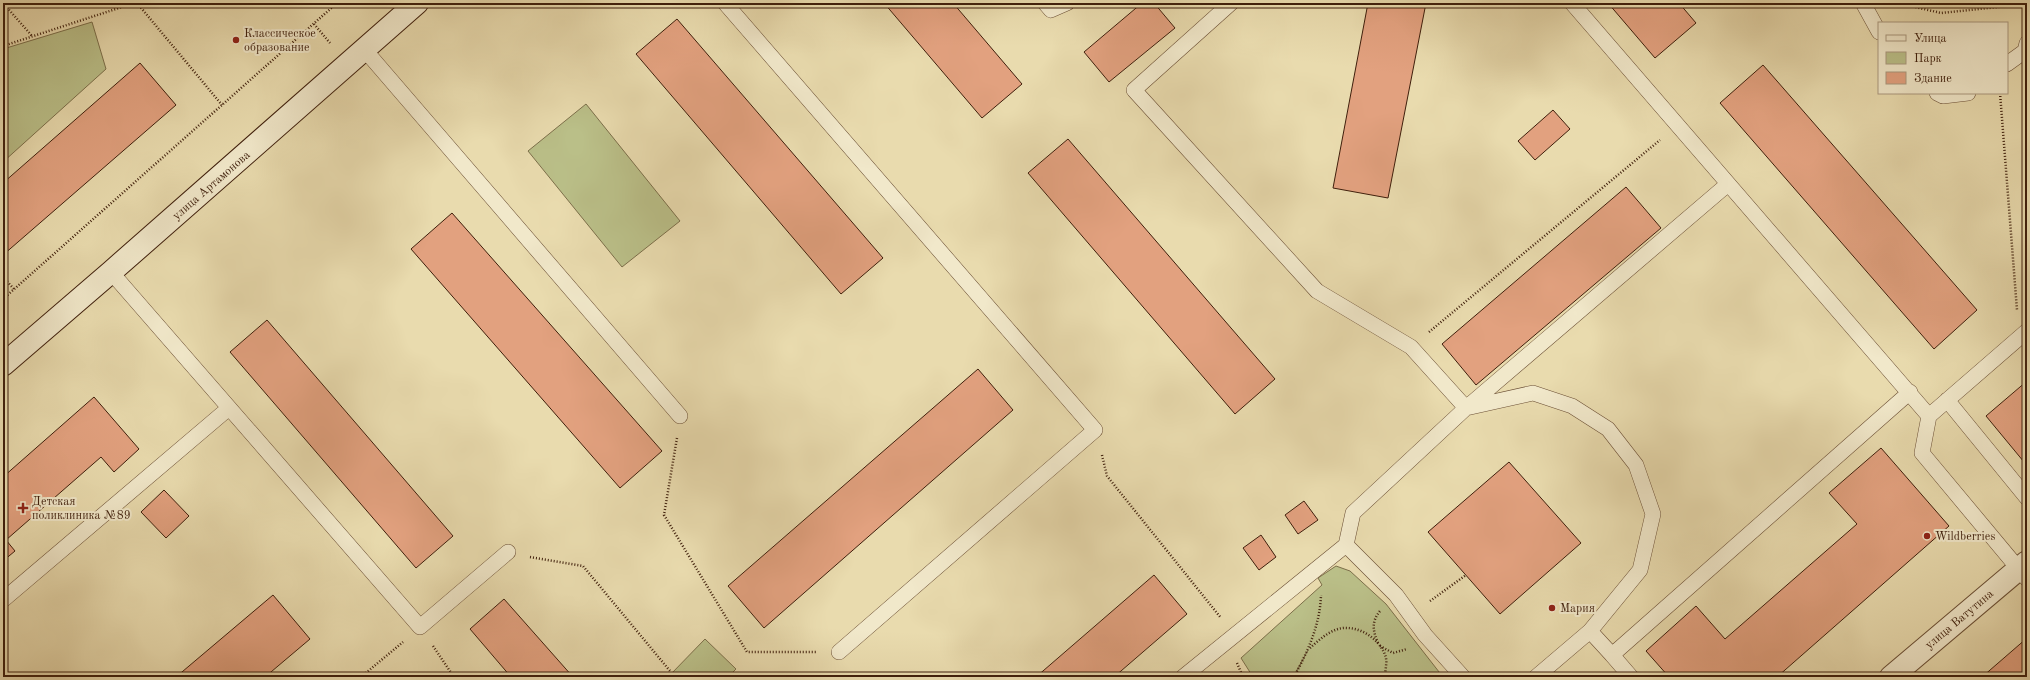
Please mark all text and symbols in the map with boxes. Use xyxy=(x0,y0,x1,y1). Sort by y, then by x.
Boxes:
legend xyxy=(1878,22,2008,94)
place label: Классическое образование xyxy=(244,28,316,54)
text: Улица xyxy=(1914,33,1947,45)
marker: Классическое образование xyxy=(231,35,241,45)
text: Парк xyxy=(1914,53,1942,65)
text: Здание xyxy=(1914,73,1952,85)
street label: улица Артамонова xyxy=(171,149,253,222)
place label: Детская поликлиника №89 xyxy=(32,496,131,522)
marker: Детская поликлиника №89 xyxy=(17,502,29,514)
marker: Wildberries xyxy=(1922,531,1932,541)
place label: Wildberries xyxy=(1935,531,1996,543)
street label: улица Ватутина xyxy=(1923,588,1996,652)
marker: Мария xyxy=(1547,603,1557,613)
place label: Мария xyxy=(1560,603,1595,615)

